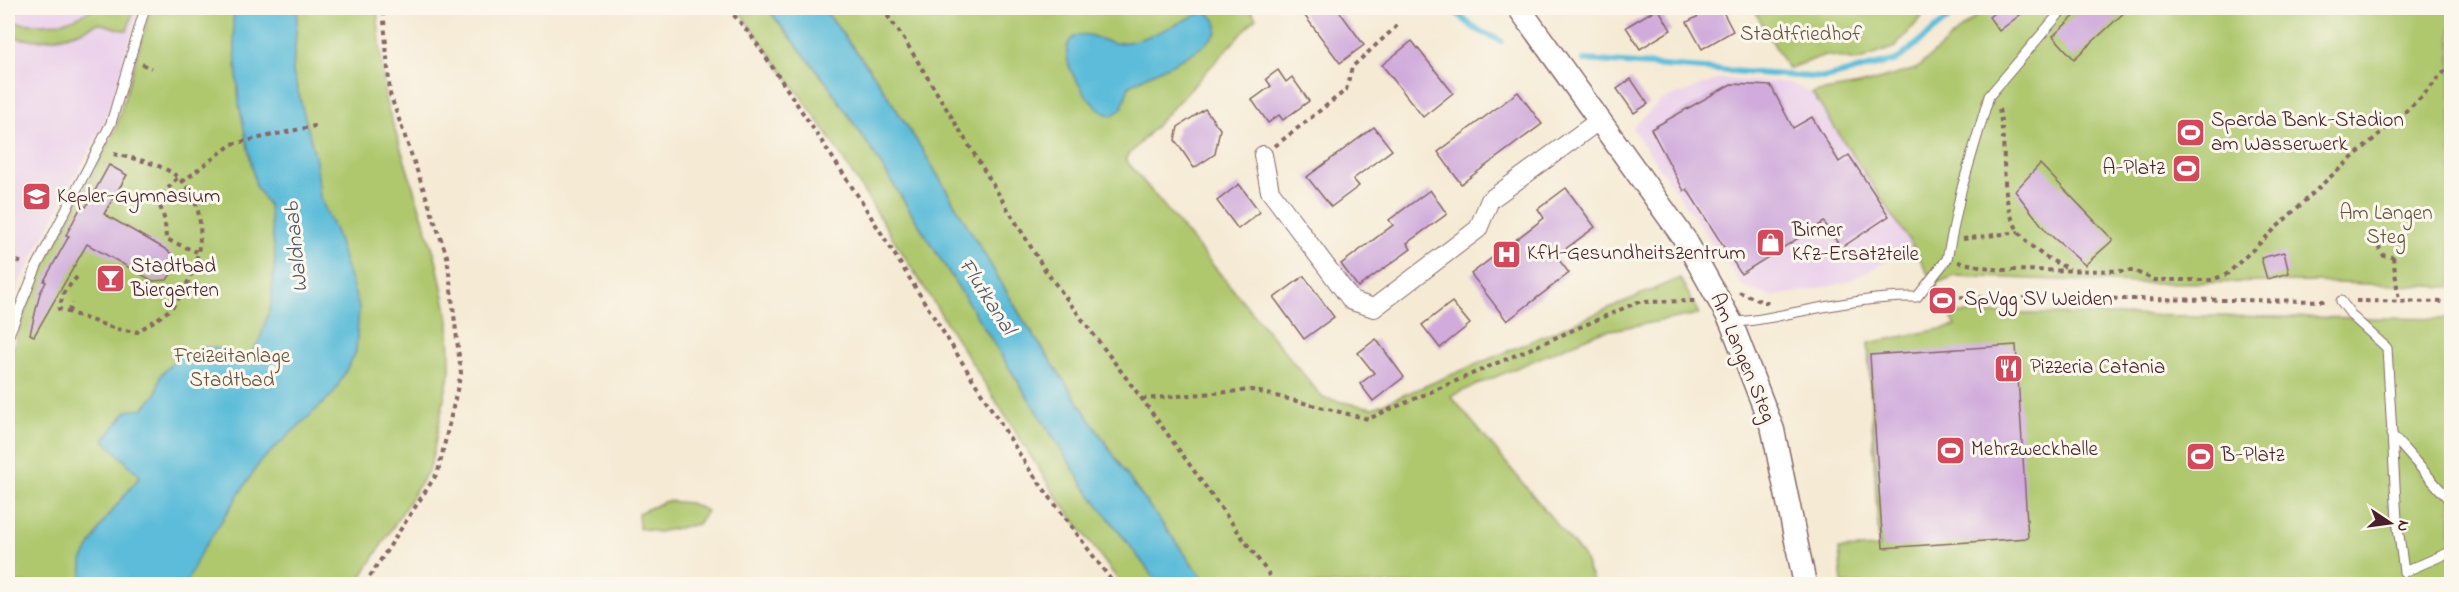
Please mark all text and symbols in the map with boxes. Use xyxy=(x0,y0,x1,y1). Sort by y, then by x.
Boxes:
park label: Stadtfriedhof xyxy=(1740,20,1862,50)
place label: Sparda Bank-Stadion am Wasserwerk xyxy=(2211,106,2404,160)
sports icon: Sparda Bank-Stadion am Wasserwerk xyxy=(2174,117,2206,149)
sports icon: A-Platz xyxy=(2170,153,2202,185)
place label: A-Platz xyxy=(2103,154,2165,184)
school or university icon: Kepler-Gymnasium xyxy=(20,181,52,213)
place label: Kepler-Gymnasium xyxy=(57,182,220,214)
water label: Waldnaab xyxy=(276,199,318,294)
park label: Am Langen Steg xyxy=(2339,199,2433,255)
place label: Birner Kfz-Ersatzteile xyxy=(1791,216,1919,270)
shop icon: Birner Kfz-Ersatzteile xyxy=(1755,227,1787,259)
hospital icon: KfH-Gesundheitszentrum xyxy=(1490,238,1522,270)
place label: KfH-Gesundheitszentrum xyxy=(1527,239,1746,269)
place label: Stadtbad Biergarten xyxy=(130,252,219,308)
water label: Flutkanal xyxy=(949,252,1024,344)
bar icon: Stadtbad Biergarten xyxy=(94,263,126,295)
sports icon: SpVgg SV Weiden xyxy=(1927,284,1959,316)
place label: SpVgg SV Weiden xyxy=(1964,285,2113,317)
street label: Am Langen Steg xyxy=(1699,289,1783,428)
park label: Freizeitanlage Stadtbad xyxy=(173,342,291,396)
restaurant icon: Pizzeria Catania xyxy=(1993,352,2025,384)
place label: Pizzeria Catania xyxy=(2030,353,2165,383)
sports icon: Mehrzweckhalle xyxy=(1934,434,1966,466)
place label: Mehrzweckhalle xyxy=(1971,435,2099,465)
sports icon: B-Platz xyxy=(2184,440,2216,472)
place label: B-Platz xyxy=(2220,441,2285,471)
north arrow xyxy=(2360,493,2420,553)
text: N xyxy=(2390,518,2416,534)

